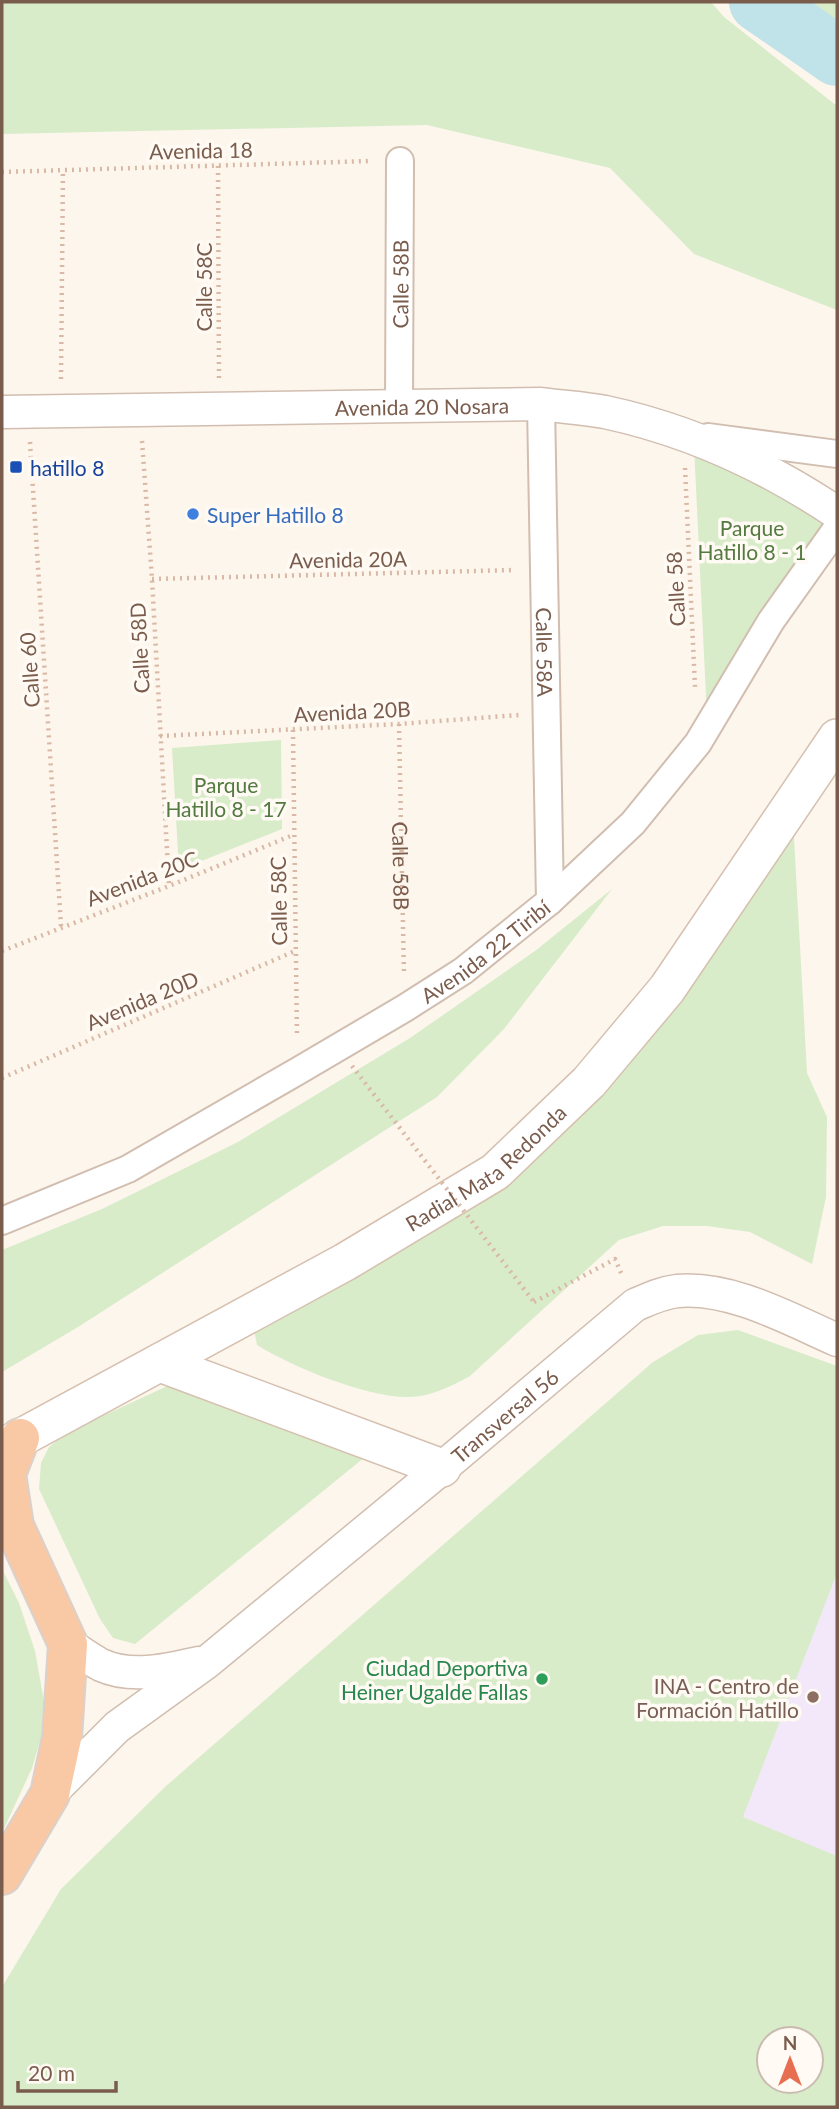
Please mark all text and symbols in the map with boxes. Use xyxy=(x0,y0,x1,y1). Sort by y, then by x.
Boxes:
street label: Avenida 18 xyxy=(149,137,253,163)
street label: Calle 58B xyxy=(387,240,412,328)
street label: Calle 58C xyxy=(191,242,216,332)
street label: Avenida 20 Nosara xyxy=(335,392,509,420)
place label: hatillo 8 xyxy=(30,455,104,480)
marker: hatillo 8 xyxy=(8,459,24,475)
place label: Super Hatillo 8 xyxy=(207,502,344,527)
marker: Super Hatillo 8 xyxy=(185,506,201,522)
park label: Parque Hatillo 8 - 1 xyxy=(697,515,807,564)
street label: Avenida 20A xyxy=(289,545,408,573)
street label: Calle 58 xyxy=(661,551,689,627)
street label: Calle 58D xyxy=(124,602,154,694)
street label: Calle 58A xyxy=(532,607,559,698)
street label: Calle 60 xyxy=(14,632,44,708)
street label: Avenida 20B xyxy=(293,695,411,727)
park label: Parque Hatillo 8 - 17 xyxy=(165,772,287,821)
street label: Calle 58B xyxy=(388,821,415,911)
street label: Avenida 20C xyxy=(83,845,201,911)
street label: Calle 58C xyxy=(265,856,291,946)
street label: Avenida 22 Tiribí xyxy=(416,893,555,1007)
street label: Avenida 20D xyxy=(82,965,202,1035)
street label: Radial Mata Redonda xyxy=(401,1099,570,1236)
street label: Transversal 56 xyxy=(446,1363,563,1468)
place label: Ciudad Deportiva Heiner Ugalde Fallas xyxy=(341,1655,528,1704)
marker: Ciudad Deportiva Heiner Ugalde Fallas xyxy=(534,1671,550,1687)
place label: INA - Centro de Formación Hatillo xyxy=(636,1673,799,1722)
marker: INA - Centro de Formación Hatillo xyxy=(805,1689,821,1705)
north arrow xyxy=(755,2025,825,2095)
text: N xyxy=(783,2031,797,2054)
scale bar xyxy=(18,2050,116,2094)
text: 20 m xyxy=(28,2060,75,2085)

